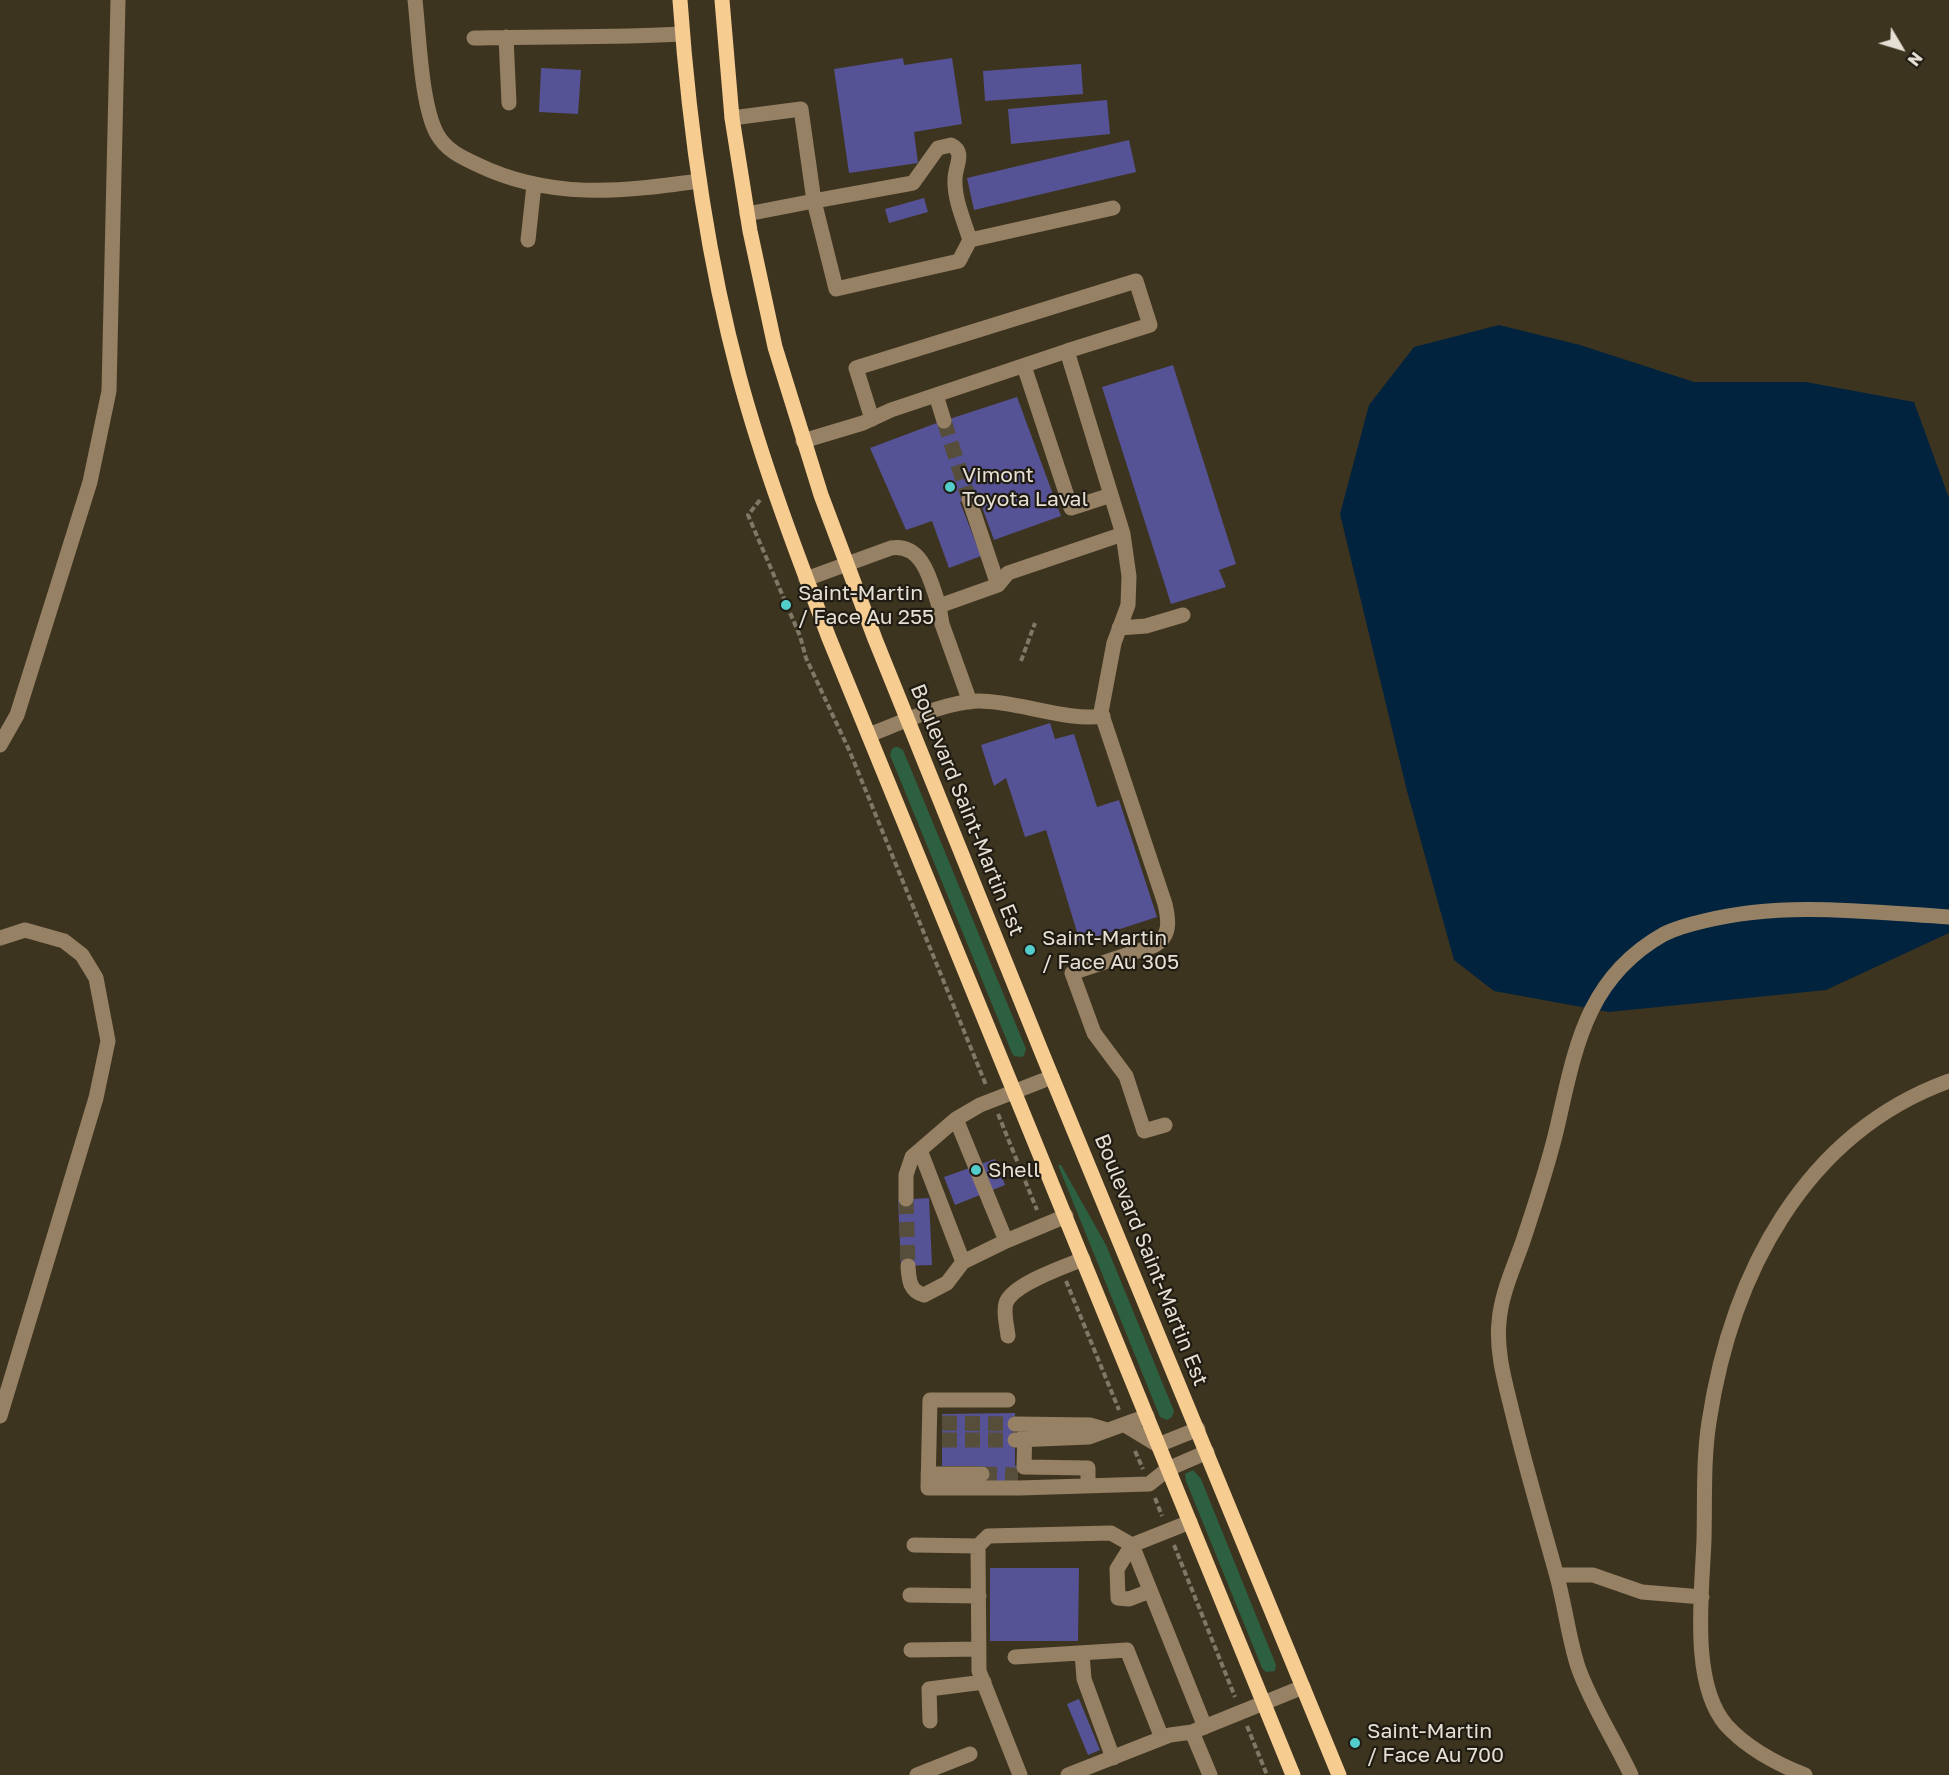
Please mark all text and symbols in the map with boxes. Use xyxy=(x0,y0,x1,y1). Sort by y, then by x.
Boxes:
north arrow xyxy=(1871,18,1931,78)
text: N xyxy=(1904,48,1927,70)
place label: Vimont Toyota Laval xyxy=(962,462,1088,512)
marker: Vimont Toyota Laval xyxy=(943,480,957,494)
place label: Saint-Martin / Face Au 255 xyxy=(798,580,934,630)
marker: Saint-Martin / Face Au 255 xyxy=(779,598,793,612)
street label: Boulevard Saint-Martin Est xyxy=(905,680,1029,940)
place label: Saint-Martin / Face Au 305 xyxy=(1042,925,1179,975)
marker: Saint-Martin / Face Au 305 xyxy=(1023,943,1037,957)
street label: Boulevard Saint-Martin Est xyxy=(1089,1130,1213,1390)
place label: Shell xyxy=(988,1157,1040,1183)
marker: Shell xyxy=(969,1163,983,1177)
place label: Saint-Martin / Face Au 700 xyxy=(1367,1718,1504,1768)
marker: Saint-Martin / Face Au 700 xyxy=(1348,1736,1362,1750)

